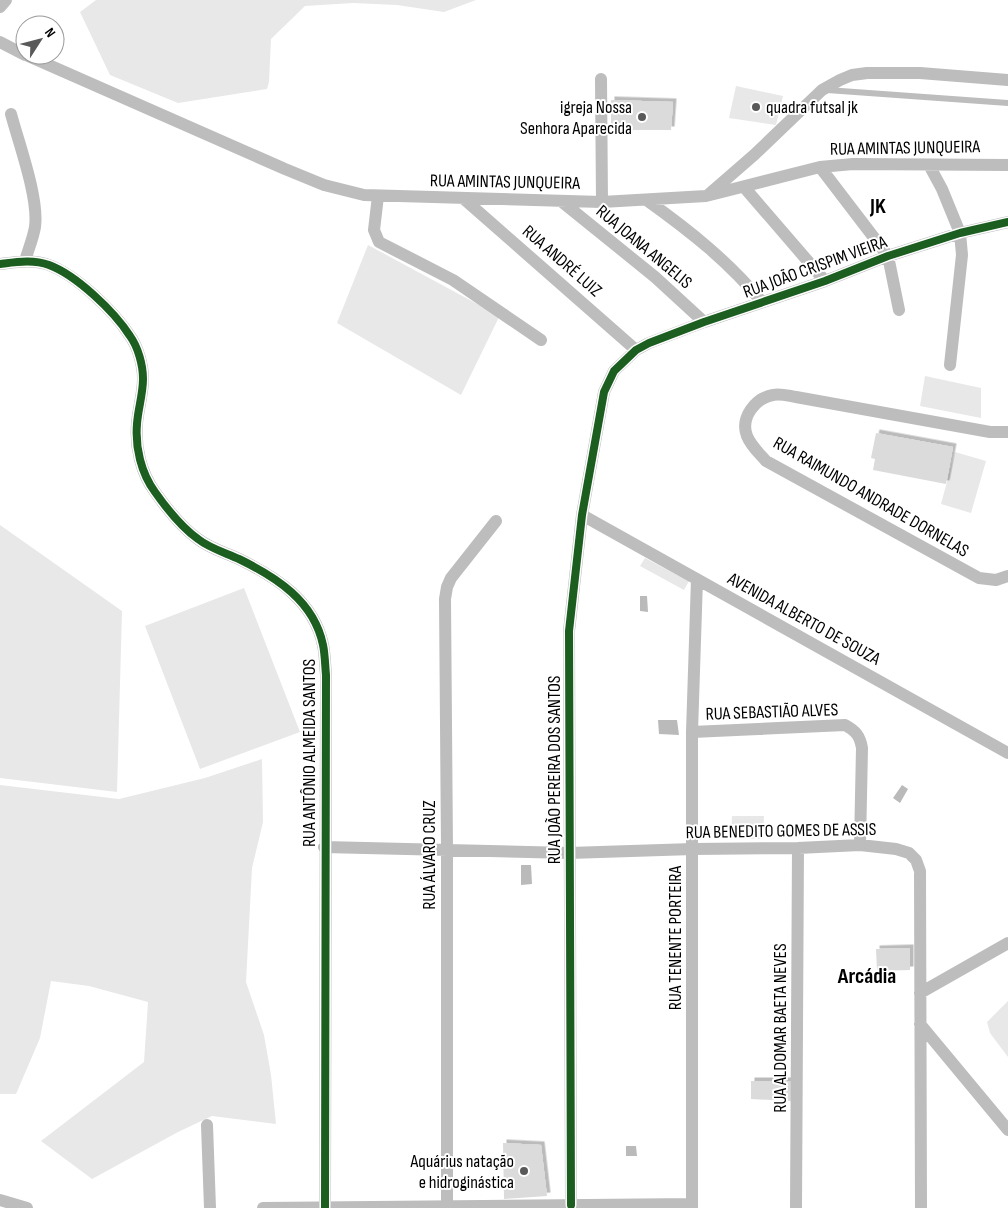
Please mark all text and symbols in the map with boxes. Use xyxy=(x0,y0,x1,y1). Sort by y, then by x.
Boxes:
north arrow xyxy=(15,15,65,65)
text: N xyxy=(41,25,59,41)
place label: igreja Nossa Senhora Aparecida xyxy=(520,97,632,139)
place label: quadra futsal jk xyxy=(766,97,858,118)
marker: quadra futsal jk xyxy=(750,101,762,113)
marker: igreja Nossa Senhora Aparecida xyxy=(636,111,648,123)
street label: RUA AMINTAS JUNQUEIRA xyxy=(830,136,981,160)
street label: RUA AMINTAS JUNQUEIRA xyxy=(430,170,581,194)
district label: JK xyxy=(869,193,886,220)
street label: RUA JOANA ANGELIS xyxy=(592,201,696,293)
street label: RUA ANDRÉ LUIZ xyxy=(518,221,606,302)
street label: RUA JOÃO CRISPIM VIEIRA xyxy=(740,231,890,303)
street label: RUA RAIMUNDO ANDRADE DORNELAS xyxy=(770,432,973,562)
street label: AVENIDA ALBERTO DE SOUZA xyxy=(723,568,884,670)
street label: RUA ANTÔNIO ALMEIDA SANTOS xyxy=(299,659,320,847)
street label: RUA JOÃO PEREIRA DOS SANTOS xyxy=(544,675,565,864)
street label: RUA SEBASTIÃO ALVES xyxy=(705,699,839,725)
street label: RUA ÁLVARO CRUZ xyxy=(419,800,440,910)
street label: RUA BENEDITO GOMES DE ASSIS xyxy=(685,819,877,843)
street label: RUA TENENTE PORTEIRA xyxy=(665,866,686,1010)
street label: RUA ALDOMAR BAETA NEVES xyxy=(770,943,791,1113)
district label: Arcádia xyxy=(837,963,896,990)
place label: Aquárius natação e hidroginástica xyxy=(409,1151,514,1193)
marker: Aquárius natação e hidroginástica xyxy=(518,1165,530,1177)

